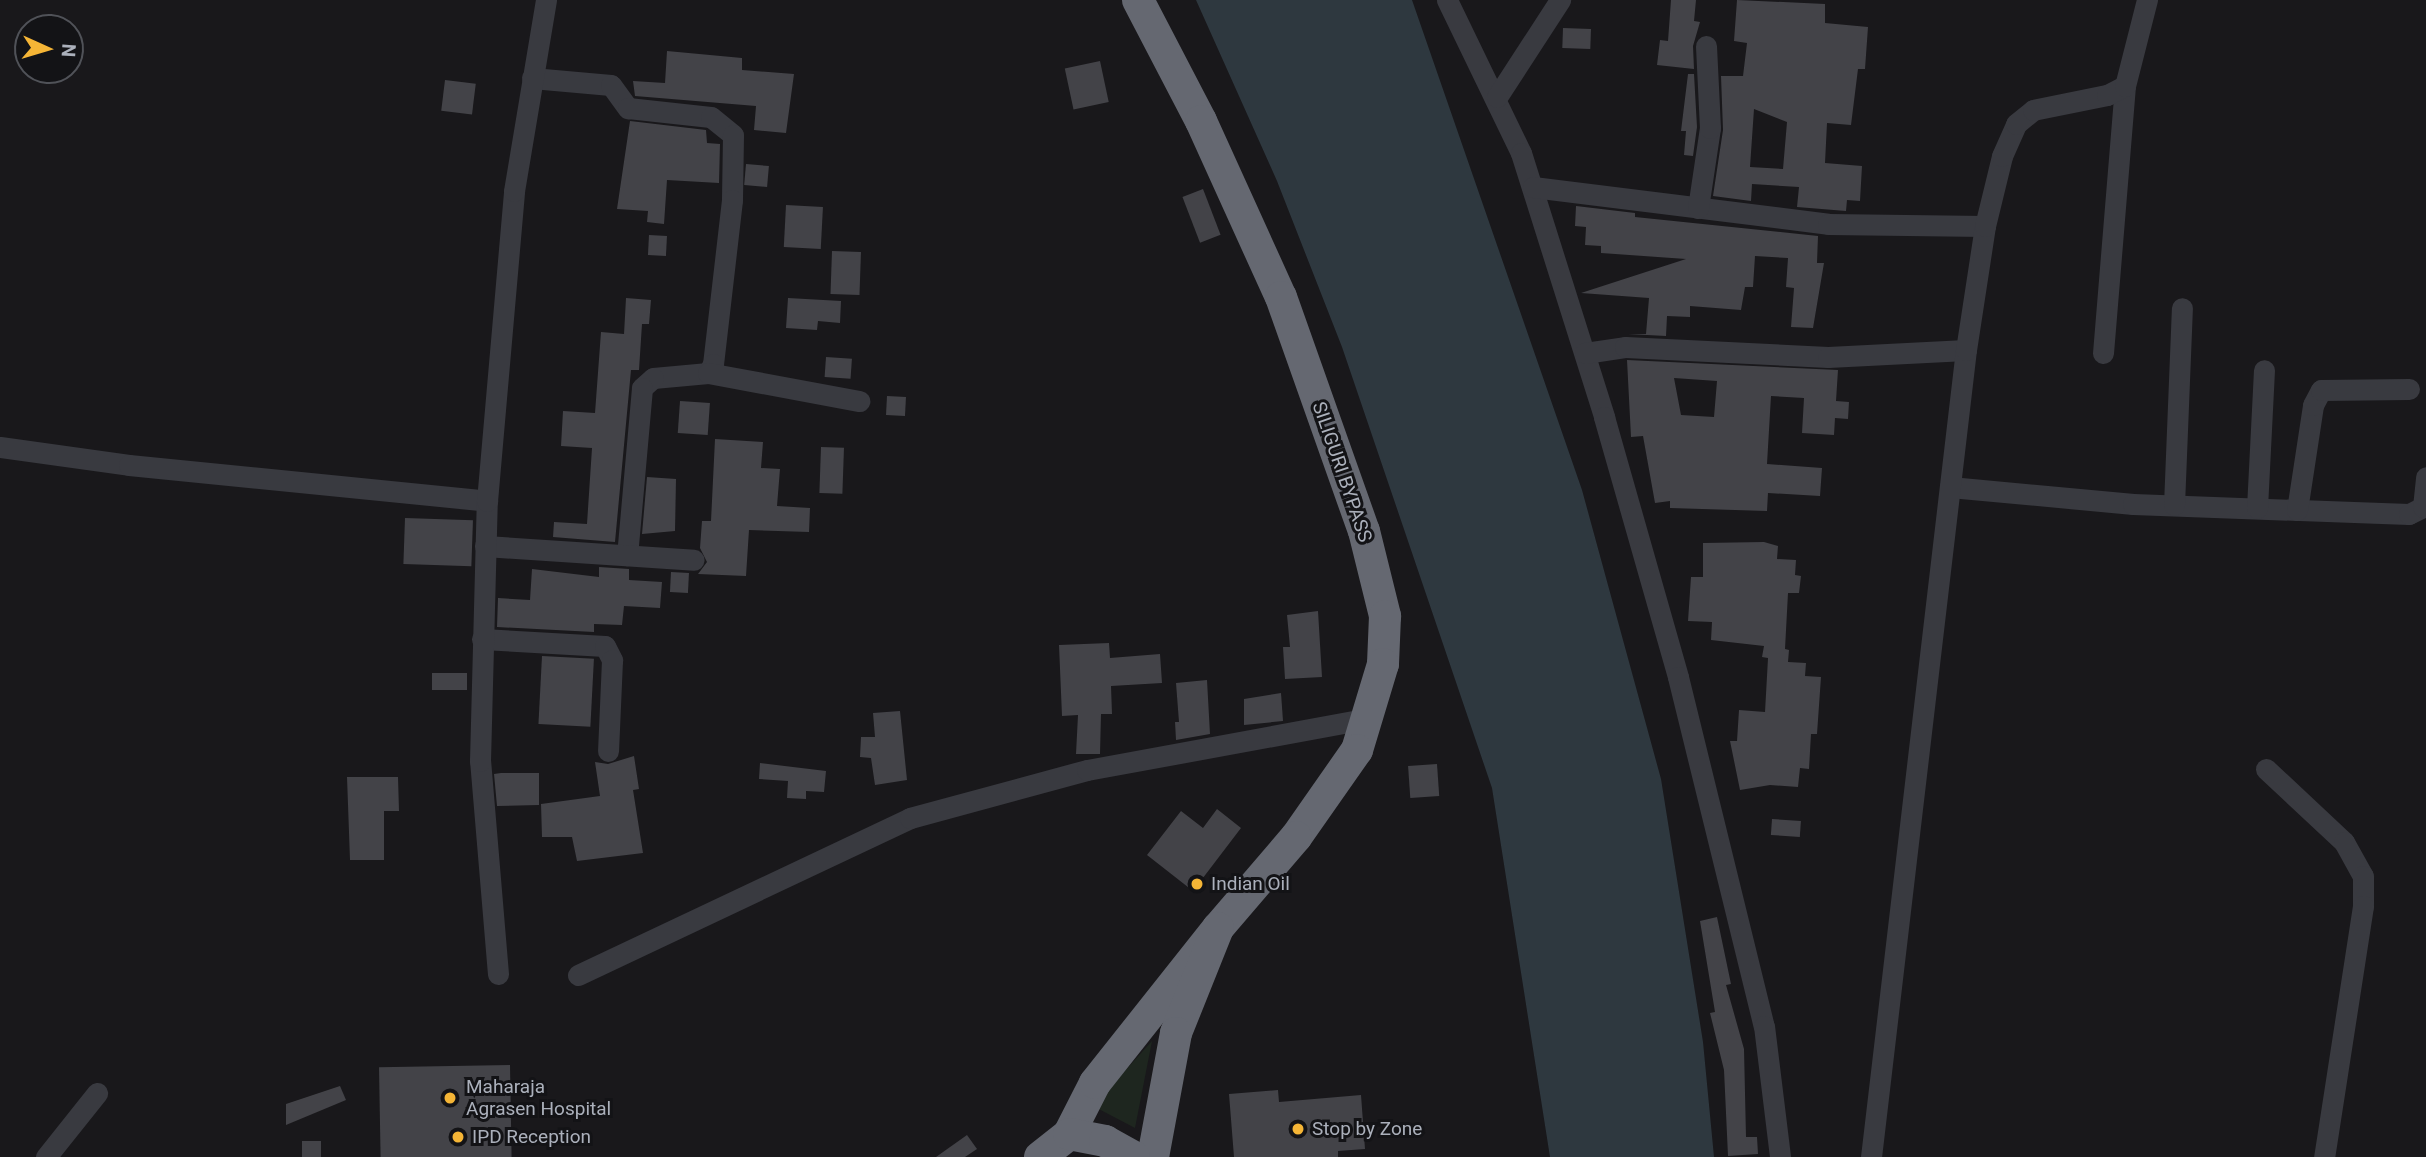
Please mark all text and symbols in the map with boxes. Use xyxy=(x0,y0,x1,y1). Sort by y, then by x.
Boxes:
north arrow xyxy=(14,14,84,84)
text: N xyxy=(57,43,80,58)
street label: SILIGURI BYPASS xyxy=(1307,399,1377,545)
place label: Indian Oil xyxy=(1211,873,1290,895)
marker: Indian Oil xyxy=(1189,876,1205,892)
place label: Maharaja Agrasen Hospital xyxy=(466,1076,611,1120)
marker: Maharaja Agrasen Hospital xyxy=(440,1088,460,1108)
place label: Stop by Zone xyxy=(1312,1118,1422,1140)
marker: Stop by Zone xyxy=(1290,1121,1306,1137)
place label: IPD Reception xyxy=(472,1126,591,1148)
marker: IPD Reception xyxy=(450,1129,466,1145)

